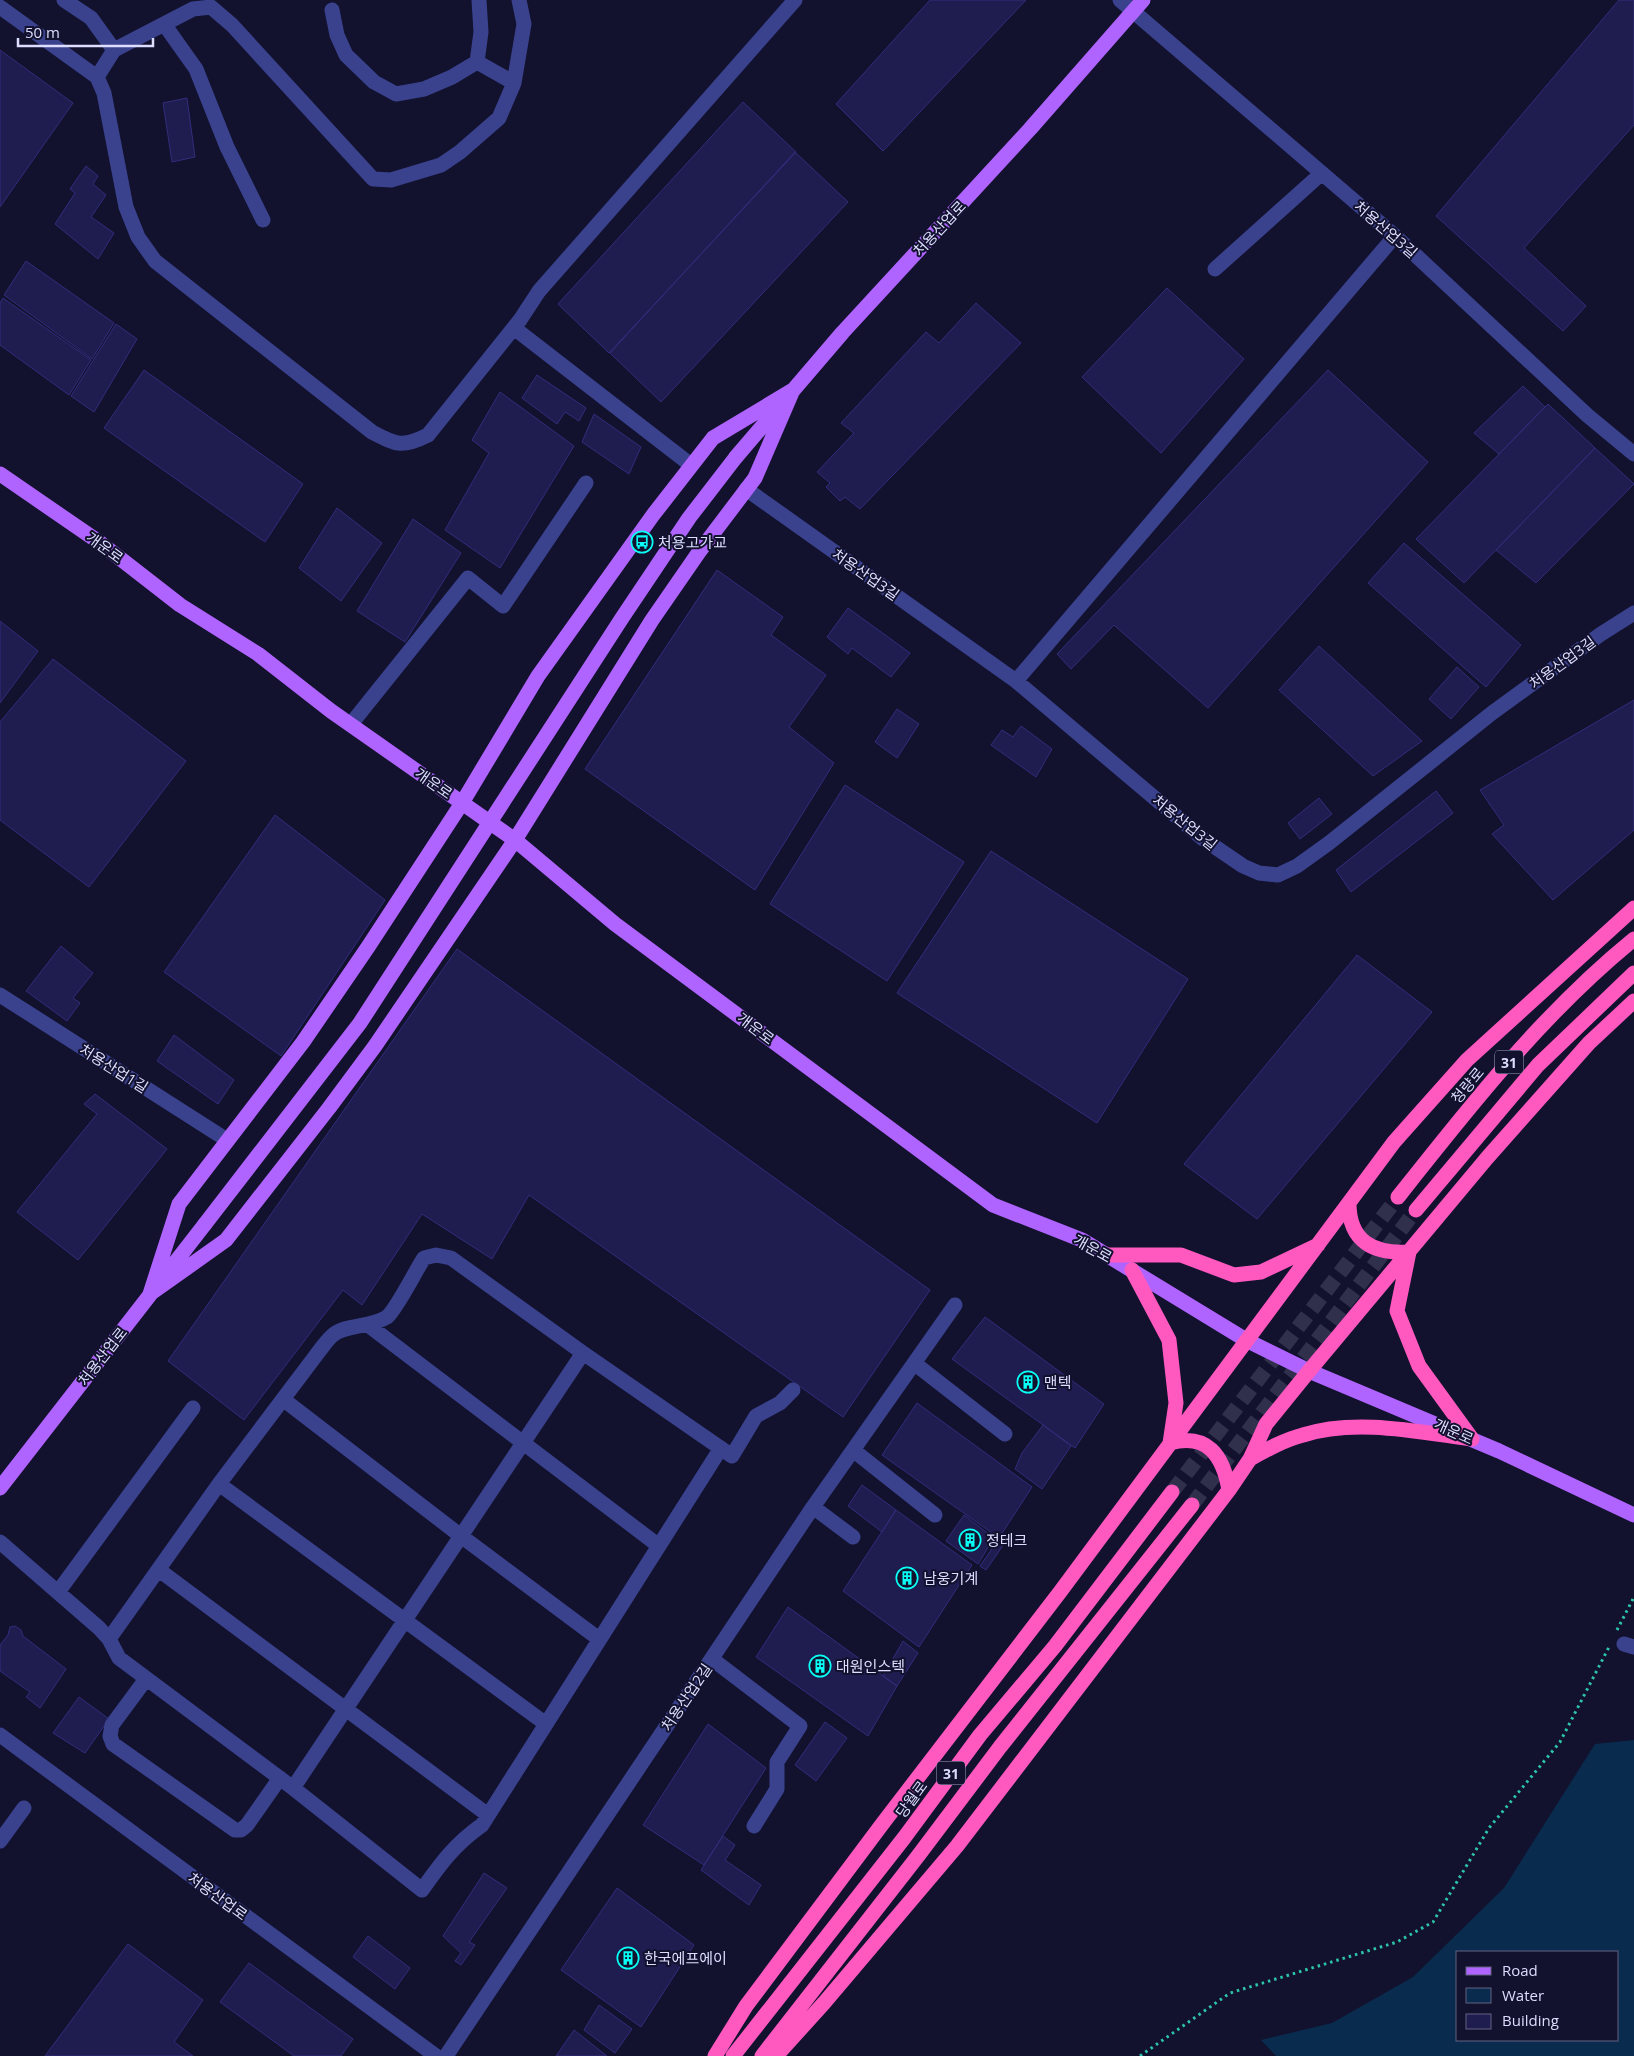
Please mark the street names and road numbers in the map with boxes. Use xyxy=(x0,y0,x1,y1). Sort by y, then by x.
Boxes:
street label: 처용산업로 xyxy=(908,196,970,260)
street label: 처용산업3길 xyxy=(1350,196,1422,262)
street label: 개운로 xyxy=(82,527,128,567)
street label: 처용산업3길 xyxy=(828,544,904,604)
street label: 처용산업3길 xyxy=(1525,631,1599,693)
street label: 개운로 xyxy=(411,763,457,803)
street label: 처용산업3길 xyxy=(1149,790,1221,854)
street label: 개운로 xyxy=(733,1008,779,1048)
street label: 처용산업1길 xyxy=(76,1039,152,1097)
road number: 31 xyxy=(1495,1050,1523,1074)
street label: 청량로 xyxy=(1446,1063,1488,1107)
street label: 개운로 xyxy=(1070,1229,1116,1267)
street label: 처용산업로 xyxy=(73,1323,131,1389)
street label: 개운로 xyxy=(1431,1413,1477,1449)
street label: 처용산업2길 xyxy=(656,1659,716,1735)
road number: 31 xyxy=(937,1762,965,1785)
street label: 당월로 xyxy=(891,1776,931,1822)
street label: 처용산업로 xyxy=(184,1868,252,1924)

